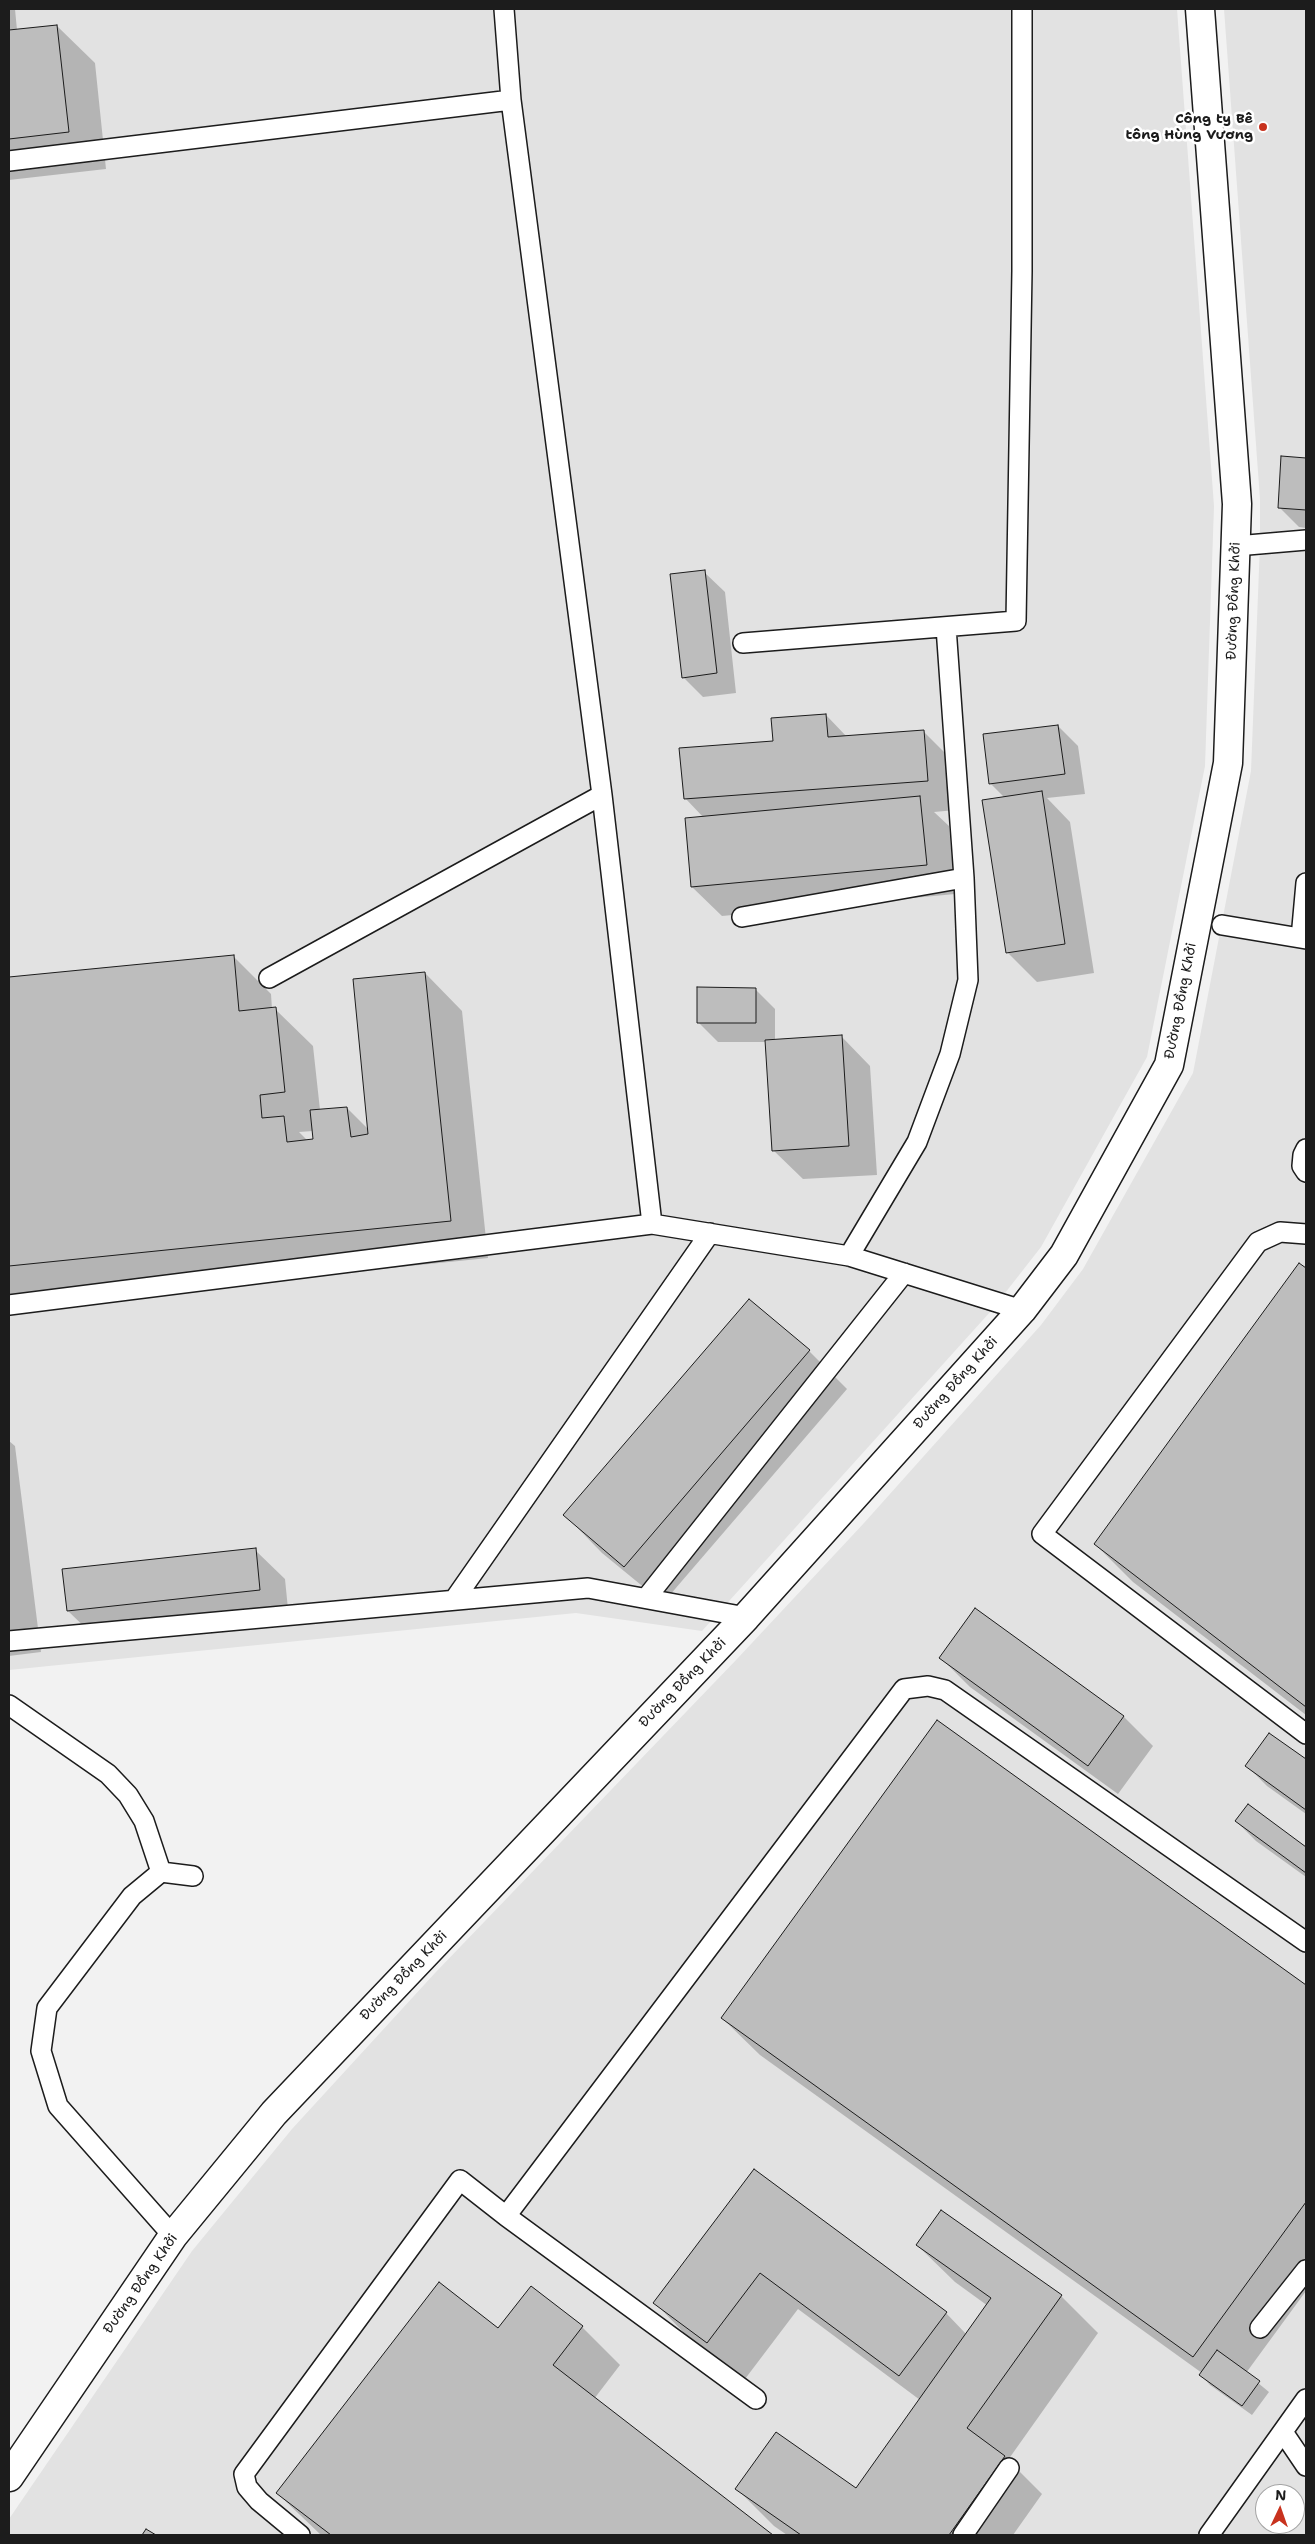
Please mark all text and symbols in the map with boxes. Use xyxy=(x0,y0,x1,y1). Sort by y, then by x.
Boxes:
place label: Công ty Bê tông Hùng Vương xyxy=(1125,111,1253,144)
marker: Công ty Bê tông Hùng Vương xyxy=(1257,121,1269,133)
street label: Đường Đồng Khởi xyxy=(1224,542,1244,660)
street label: Đường Đồng Khởi xyxy=(1161,941,1201,1061)
street label: Đường Đồng Khởi xyxy=(910,1333,1002,1433)
street label: Đường Đồng Khởi xyxy=(636,1635,730,1731)
street label: Đường Đồng Khởi xyxy=(357,1928,451,2024)
street label: Đường Đồng Khởi xyxy=(100,2231,182,2337)
north arrow xyxy=(1255,2484,1305,2534)
text: N xyxy=(1275,2486,1287,2504)

